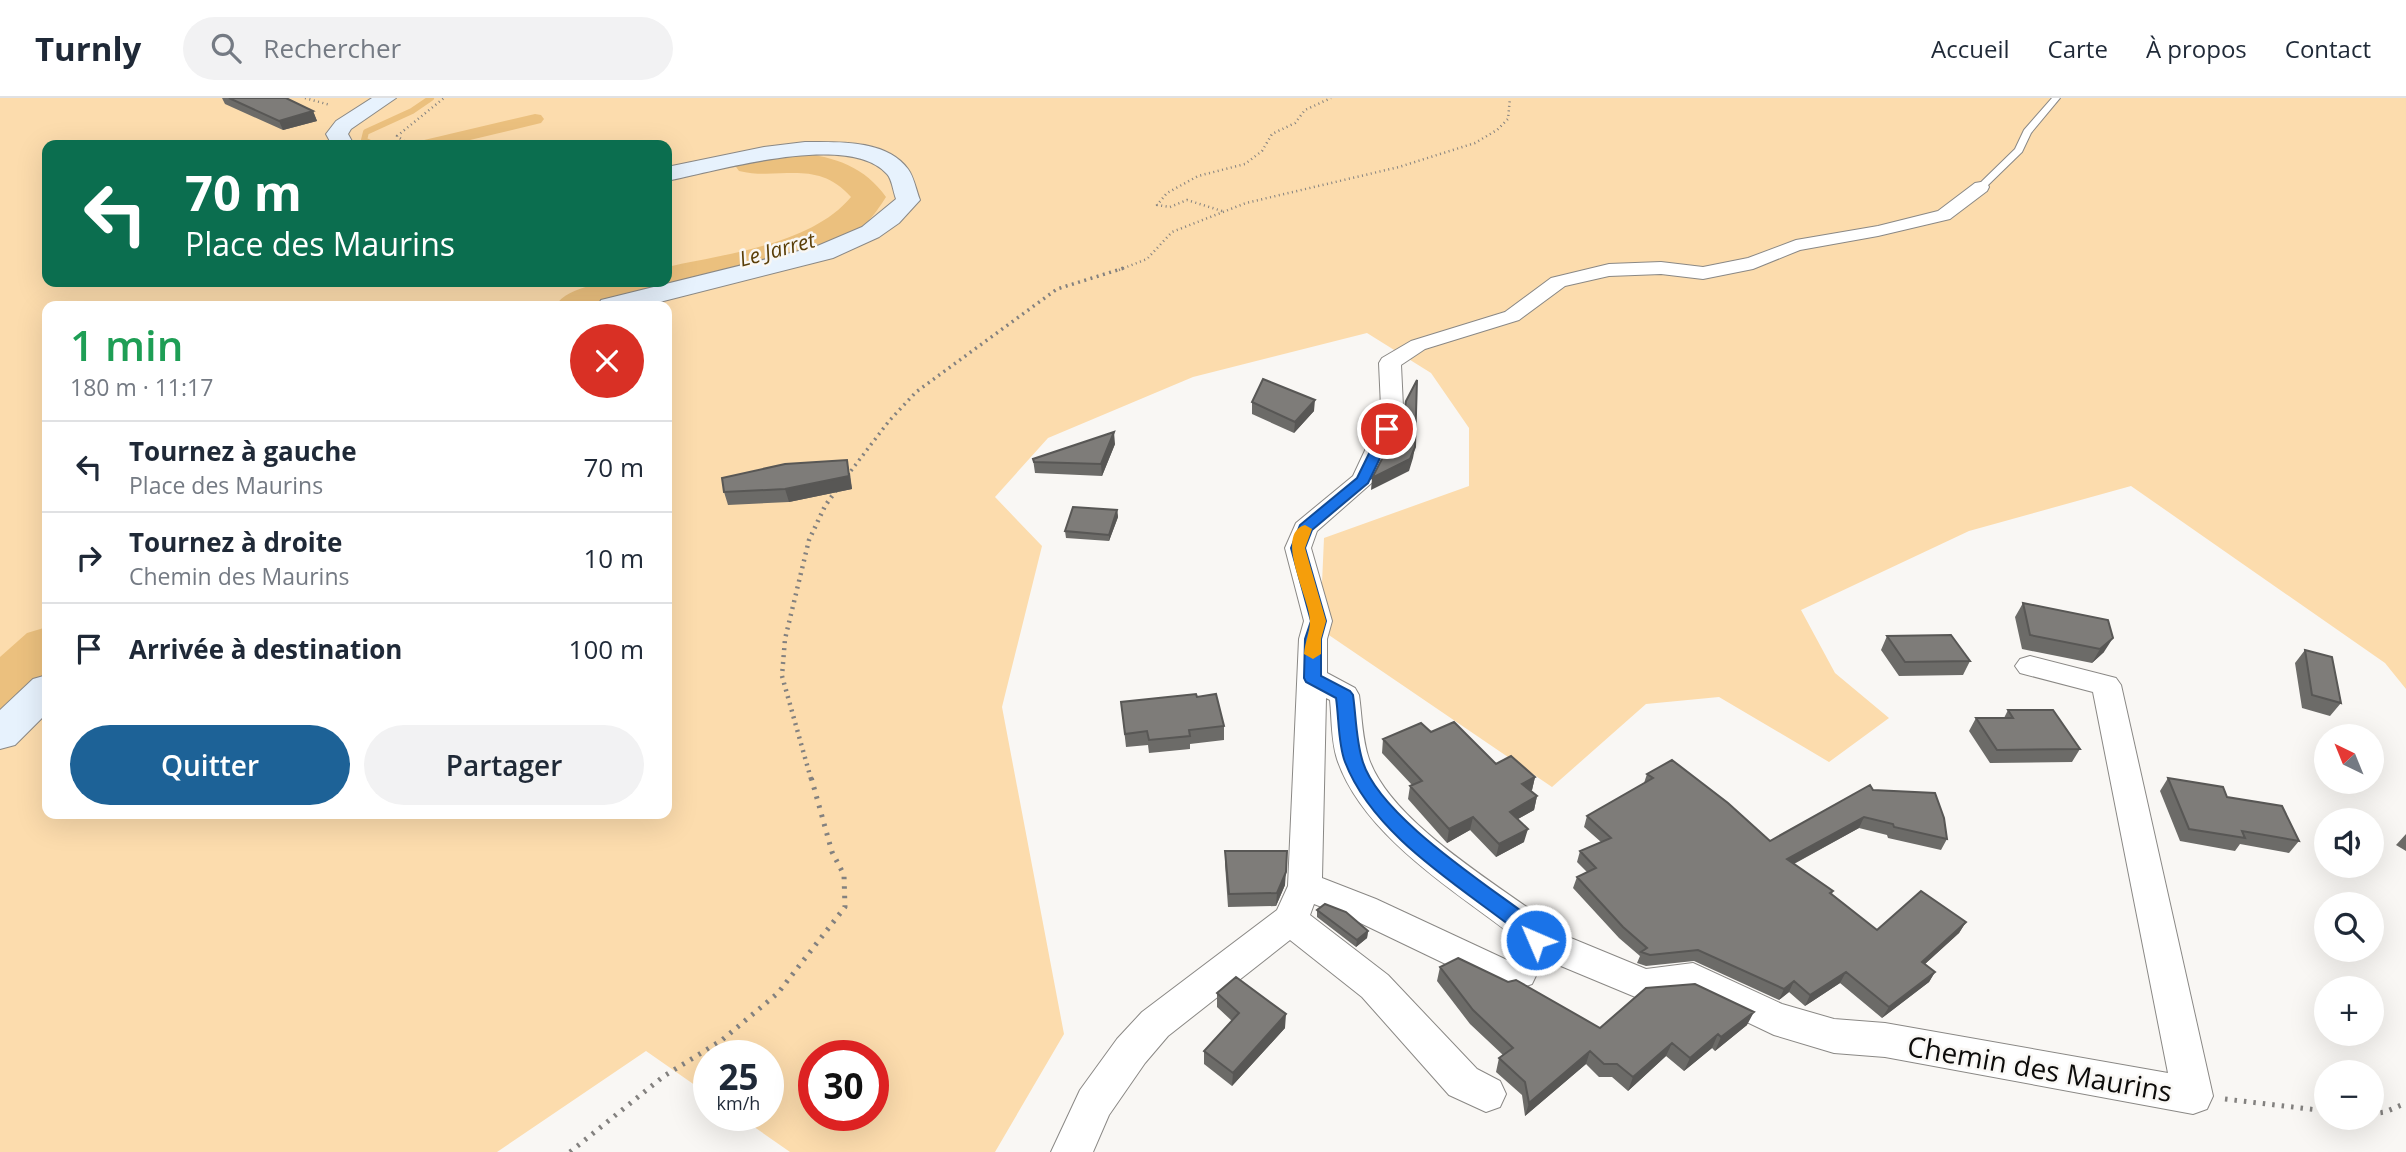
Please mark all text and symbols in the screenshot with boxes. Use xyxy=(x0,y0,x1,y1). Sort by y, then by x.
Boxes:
search box xyxy=(183,17,673,80)
text: Turnly xyxy=(35,26,141,71)
icon: search xyxy=(207,29,245,67)
text: Rechercher xyxy=(263,30,401,66)
text: Accueil xyxy=(1931,32,2010,65)
text: Carte xyxy=(2048,32,2108,65)
text: À propos xyxy=(2146,32,2247,65)
text: Contact xyxy=(2285,32,2371,65)
text: 70 m xyxy=(185,159,302,225)
icon: left xyxy=(70,168,161,259)
text: Place des Maurins xyxy=(185,222,455,265)
water label: Le Jarret xyxy=(736,225,819,273)
text: 1 min xyxy=(70,316,183,373)
button: close xyxy=(570,324,644,398)
text: 180 m · 11:17 xyxy=(70,371,213,403)
pin xyxy=(1357,399,1417,459)
icon: arrive xyxy=(1368,410,1406,448)
text: Tournez à gauche xyxy=(129,433,357,469)
icon: left xyxy=(70,448,108,486)
text: 70 m xyxy=(583,449,644,485)
text: Place des Maurins xyxy=(129,469,323,501)
text: Tournez à droite xyxy=(129,524,342,560)
icon: right xyxy=(70,539,108,577)
text: 10 m xyxy=(583,540,644,576)
text: Chemin des Maurins xyxy=(129,560,349,592)
icon: arrive xyxy=(70,630,108,668)
text: Arrivée à destination xyxy=(129,631,402,667)
text: 100 m xyxy=(569,631,644,667)
north arrow xyxy=(2314,724,2384,794)
map controls xyxy=(2314,724,2384,1130)
button: Quitter xyxy=(70,725,350,805)
button: Partager xyxy=(364,725,644,805)
button: sound xyxy=(2314,808,2384,878)
button: search xyxy=(2314,892,2384,962)
position arrow xyxy=(1499,903,1573,977)
button: + xyxy=(2314,976,2384,1046)
street label: Chemin des Maurins xyxy=(1905,1026,2175,1110)
speed limit sign: 30 xyxy=(798,1040,889,1131)
text: 25 xyxy=(718,1053,759,1100)
button: − xyxy=(2314,1060,2384,1130)
text: km/h xyxy=(717,1091,760,1115)

